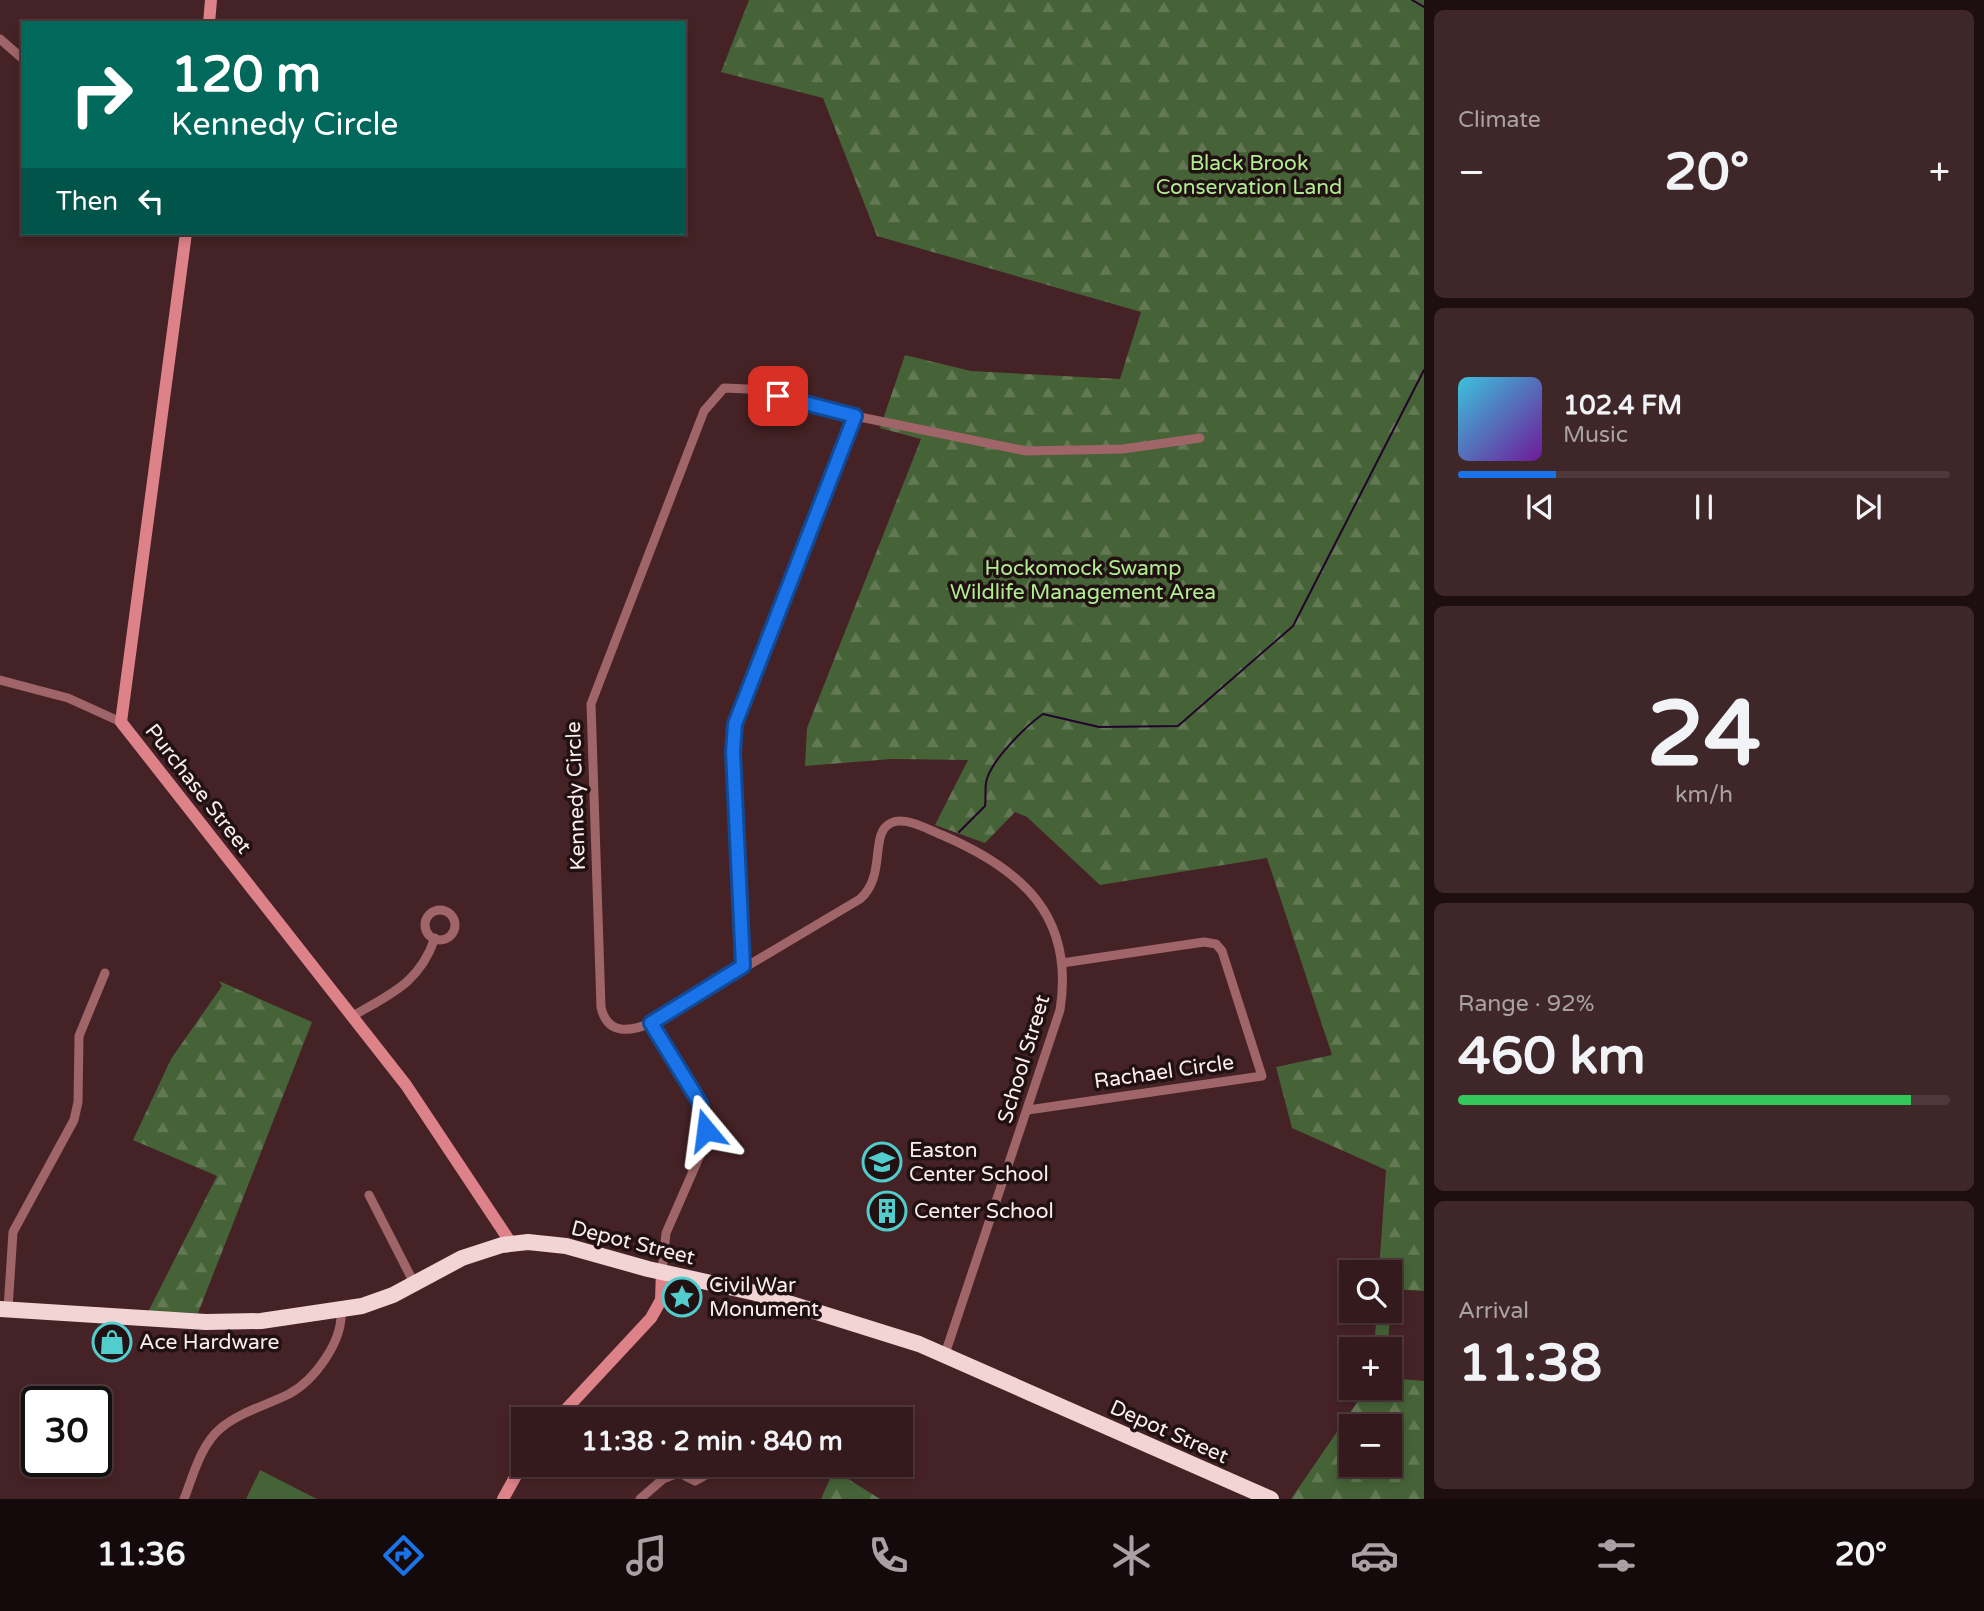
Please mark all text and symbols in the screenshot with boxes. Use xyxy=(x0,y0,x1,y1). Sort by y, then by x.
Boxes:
text: 120 m xyxy=(171,46,321,105)
icon: right xyxy=(56,49,147,140)
text: Kennedy Circle xyxy=(171,106,398,144)
text: Climate xyxy=(1458,106,1541,134)
text: 20° xyxy=(1664,141,1749,204)
text: − xyxy=(1458,150,1485,196)
text: + xyxy=(1929,150,1950,196)
park label: Black Brook Conservation Land xyxy=(1156,151,1342,200)
icon: left xyxy=(132,182,170,220)
text: Then xyxy=(56,186,118,217)
pin xyxy=(748,366,808,426)
icon: arrive xyxy=(759,377,797,415)
text: 102.4 FM xyxy=(1563,390,1682,421)
text: Music xyxy=(1563,421,1628,449)
icon: previous xyxy=(1521,488,1559,526)
icon: pause xyxy=(1685,488,1723,526)
icon: next xyxy=(1849,488,1887,526)
park label: Hockomock Swamp Wildlife Management Area xyxy=(950,556,1216,605)
text: 24 xyxy=(1647,680,1761,790)
street label: Purchase Street xyxy=(140,719,256,859)
street label: Kennedy Circle xyxy=(561,721,591,871)
text: km/h xyxy=(1675,781,1733,809)
text: Range · 92% xyxy=(1458,990,1594,1018)
street label: School Street xyxy=(993,992,1055,1126)
text: 460 km xyxy=(1458,1025,1646,1088)
street label: Rachael Circle xyxy=(1092,1050,1236,1094)
position arrow xyxy=(669,1093,743,1167)
place label: Easton Center School xyxy=(909,1138,1049,1187)
school or university icon: Easton Center School xyxy=(861,1141,903,1183)
building icon: Center School xyxy=(866,1190,908,1232)
place label: Center School xyxy=(914,1199,1054,1224)
street label: Depot Street xyxy=(569,1216,697,1270)
map controls xyxy=(1339,1260,1402,1477)
button: search xyxy=(1339,1260,1402,1323)
place label: Civil War Monument xyxy=(709,1273,819,1322)
place icon: Civil War Monument xyxy=(661,1276,703,1318)
text: Arrival xyxy=(1458,1297,1529,1325)
shop icon: Ace Hardware xyxy=(91,1321,133,1363)
place label: Ace Hardware xyxy=(139,1330,280,1355)
text: 11:38 xyxy=(1458,1332,1602,1395)
button: + xyxy=(1339,1337,1402,1400)
speed limit sign: 30 xyxy=(21,1386,112,1477)
street label: Depot Street xyxy=(1106,1395,1232,1469)
button: − xyxy=(1339,1414,1402,1477)
text: 11:38 · 2 min · 840 m xyxy=(581,1426,843,1457)
icon: directions xyxy=(379,1531,428,1580)
icon: music xyxy=(622,1531,671,1580)
icon: phone xyxy=(864,1531,913,1580)
icon: climate xyxy=(1107,1531,1156,1580)
icon: car xyxy=(1350,1531,1399,1580)
icon: filters xyxy=(1592,1531,1641,1580)
text: 11:36 xyxy=(97,1536,186,1574)
text: 20° xyxy=(1835,1536,1887,1574)

